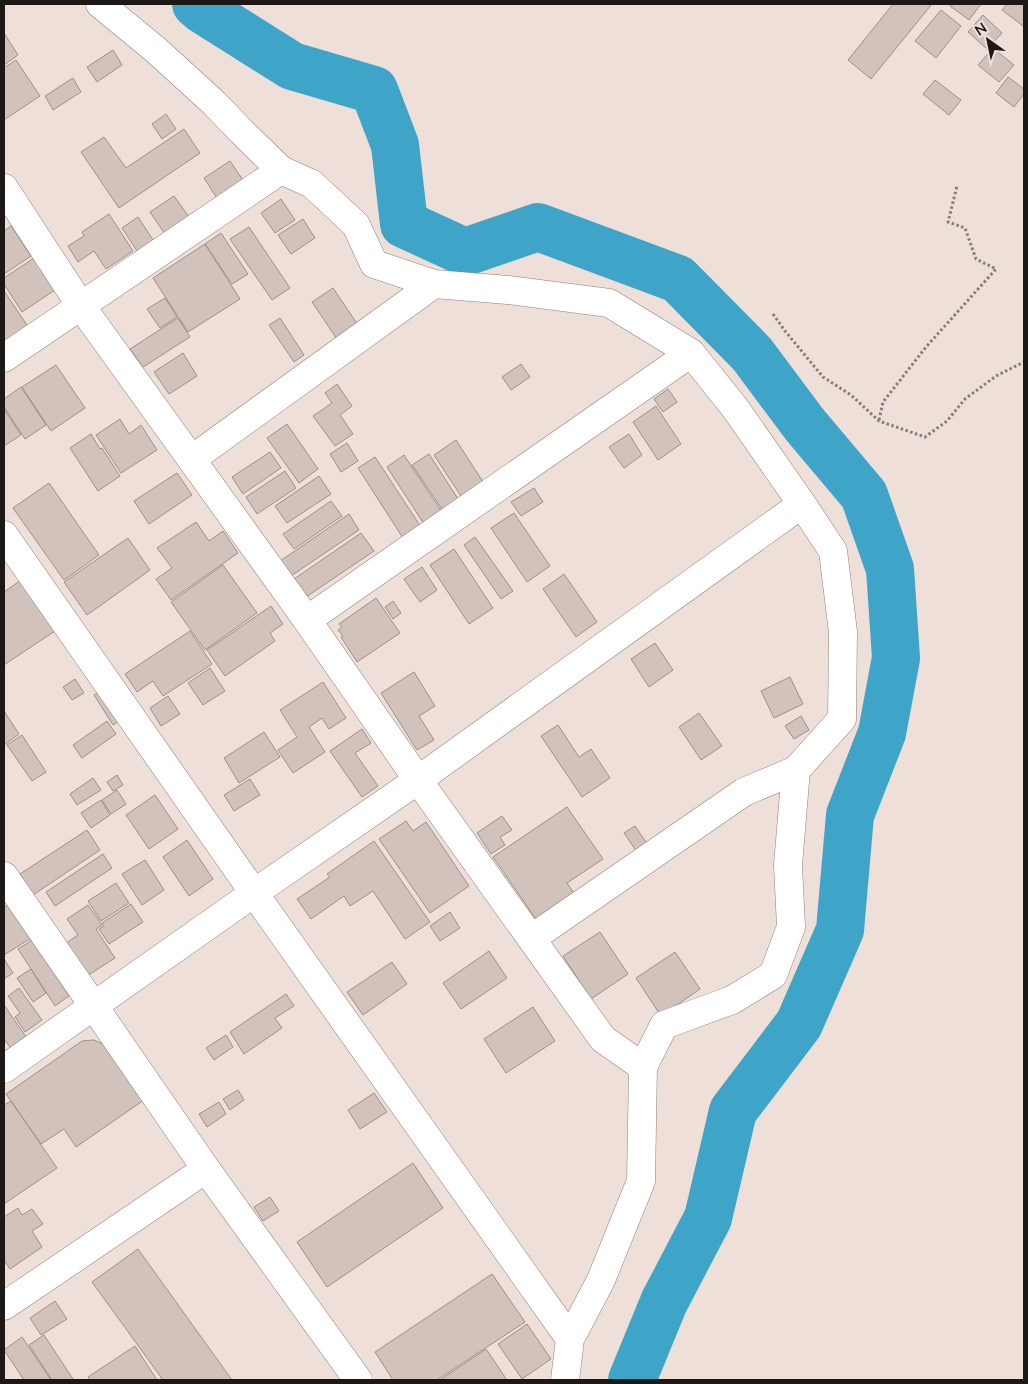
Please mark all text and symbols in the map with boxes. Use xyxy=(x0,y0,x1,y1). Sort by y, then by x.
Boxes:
north arrow xyxy=(963,15,1013,65)
text: N xyxy=(971,19,990,39)

